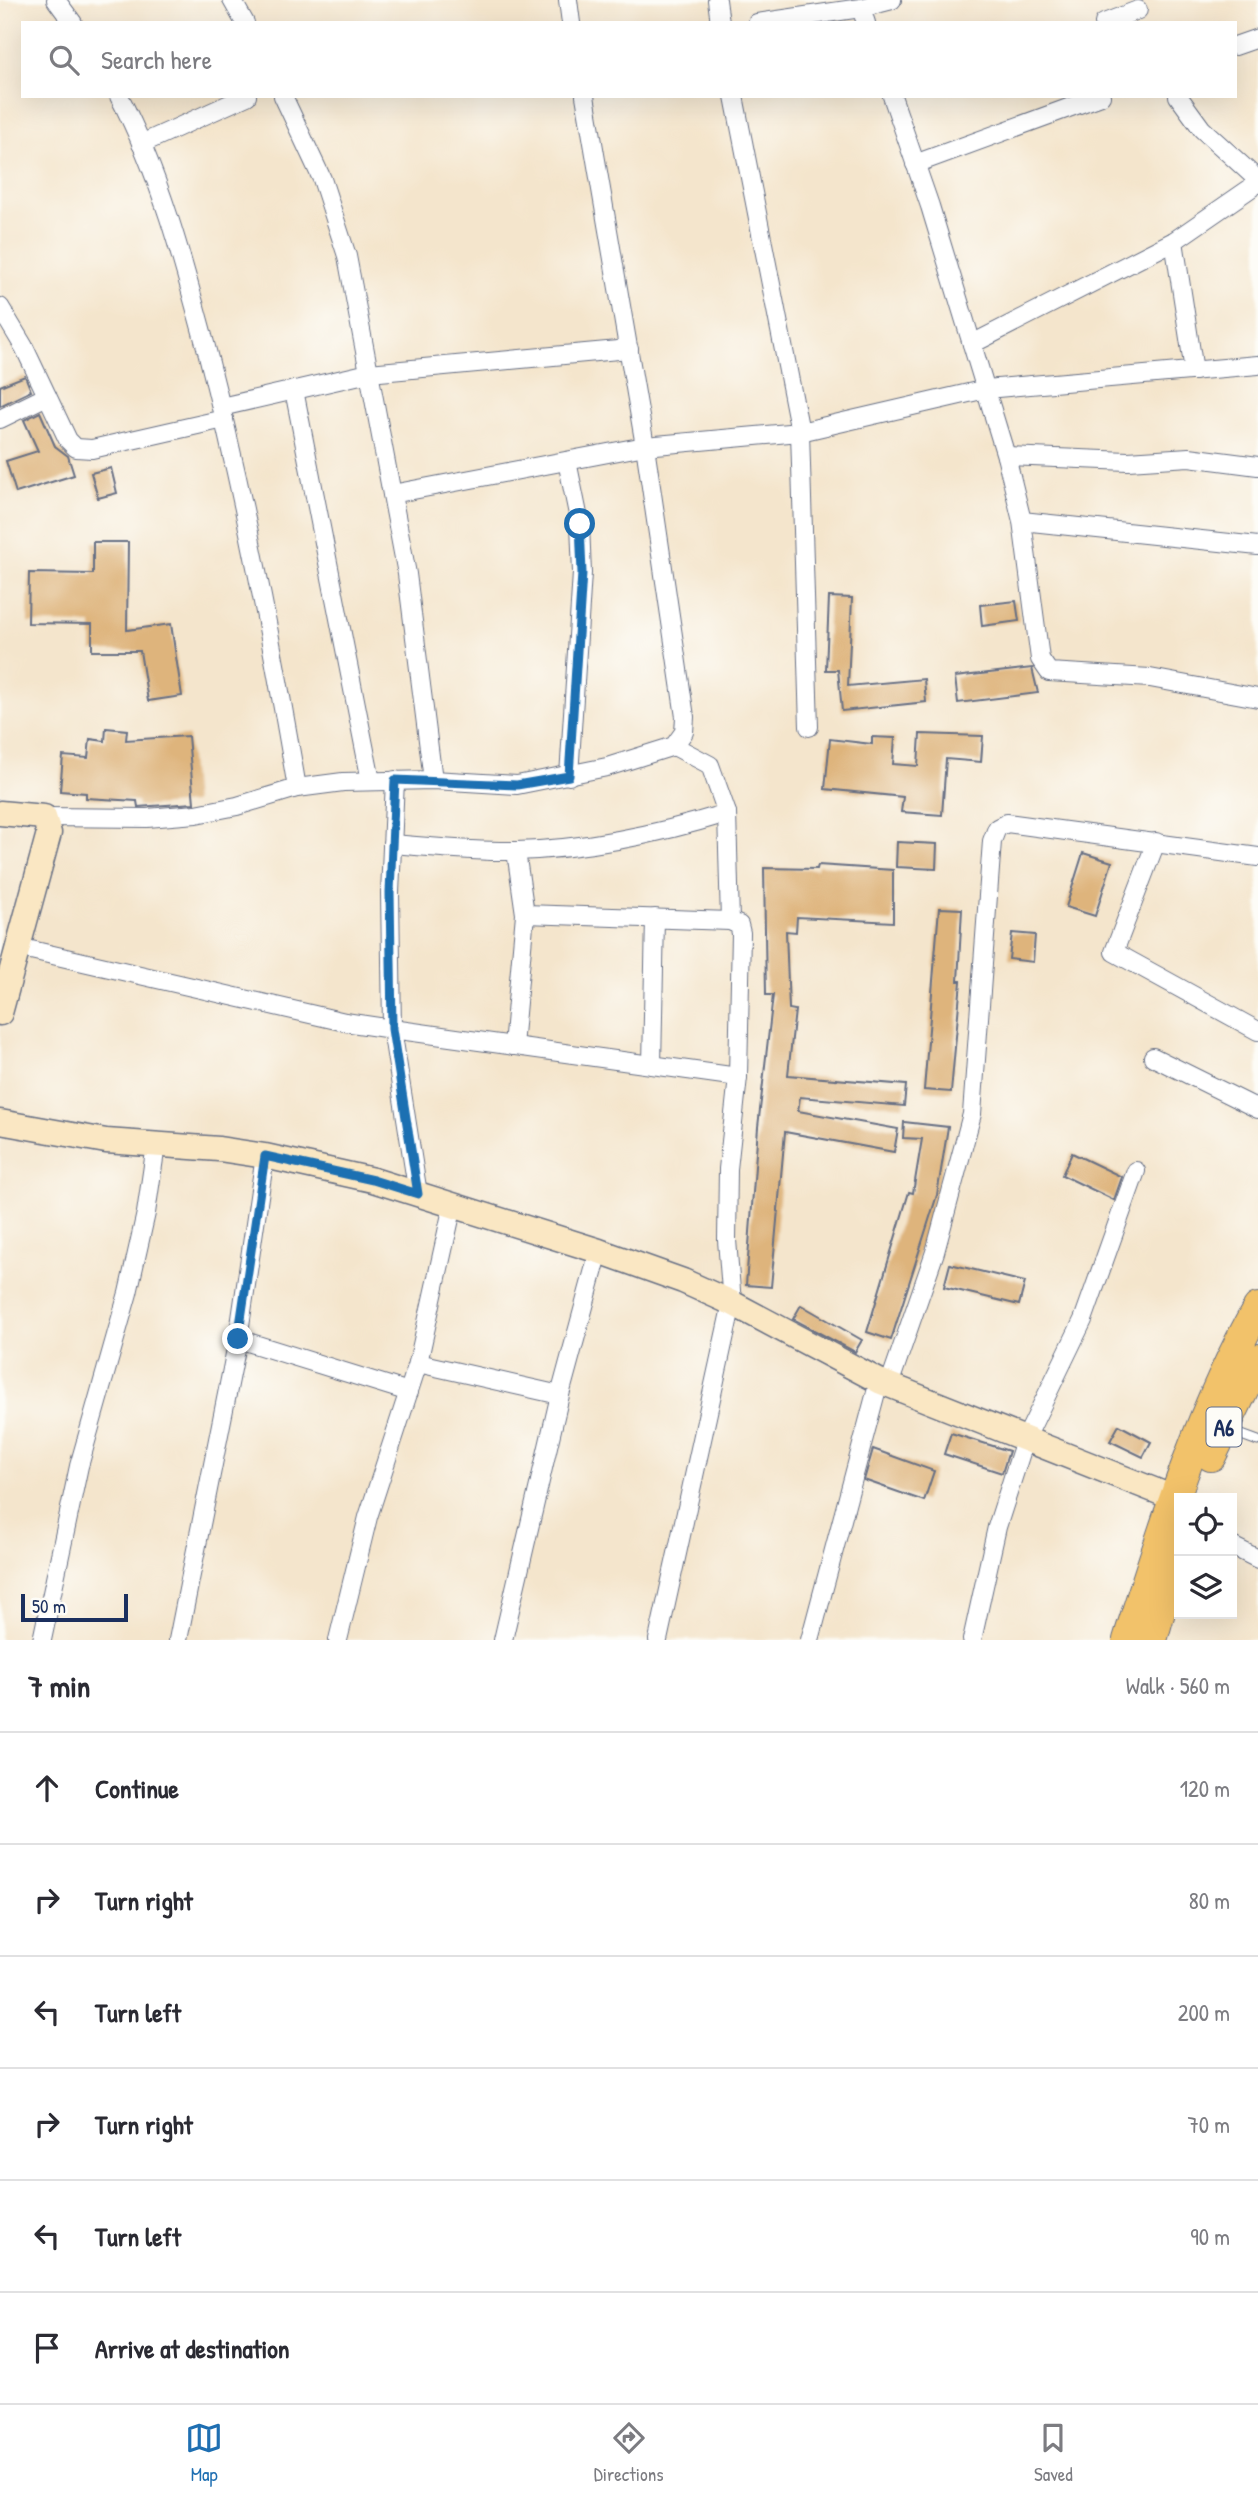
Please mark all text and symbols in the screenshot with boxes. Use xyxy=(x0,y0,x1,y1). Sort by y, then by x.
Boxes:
search box xyxy=(21,21,1237,98)
icon: search xyxy=(45,41,83,79)
text: Search here xyxy=(101,42,212,77)
route start xyxy=(564,508,595,539)
route end xyxy=(222,1323,253,1354)
road number: A6 xyxy=(1206,1408,1242,1446)
map controls xyxy=(1174,1493,1237,1619)
button: locate xyxy=(1174,1493,1237,1556)
button: layers xyxy=(1174,1556,1237,1619)
scale bar xyxy=(21,1591,128,1623)
text: 50 m xyxy=(32,1593,66,1619)
text: 7 min xyxy=(28,1666,90,1706)
text: Walk · 560 m xyxy=(1126,1670,1230,1701)
icon: ahead xyxy=(28,1769,66,1807)
text: Continue xyxy=(95,1771,179,1806)
text: 120 m xyxy=(1180,1773,1230,1804)
icon: right xyxy=(28,1881,66,1919)
text: Turn right xyxy=(95,1883,193,1918)
text: 80 m xyxy=(1189,1885,1230,1916)
icon: left xyxy=(28,1993,66,2031)
text: Turn left xyxy=(95,1995,181,2030)
text: 200 m xyxy=(1178,1997,1230,2028)
icon: right xyxy=(28,2105,66,2143)
text: Turn right xyxy=(95,2107,193,2142)
text: 70 m xyxy=(1187,2109,1230,2140)
icon: left xyxy=(28,2217,66,2255)
text: Turn left xyxy=(95,2219,181,2254)
text: 90 m xyxy=(1190,2221,1230,2252)
icon: arrive xyxy=(28,2329,66,2367)
text: Arrive at destination xyxy=(95,2331,290,2366)
tab: Map xyxy=(185,2419,223,2487)
tab: Directions xyxy=(594,2419,664,2487)
tab: Saved xyxy=(1034,2419,1073,2487)

